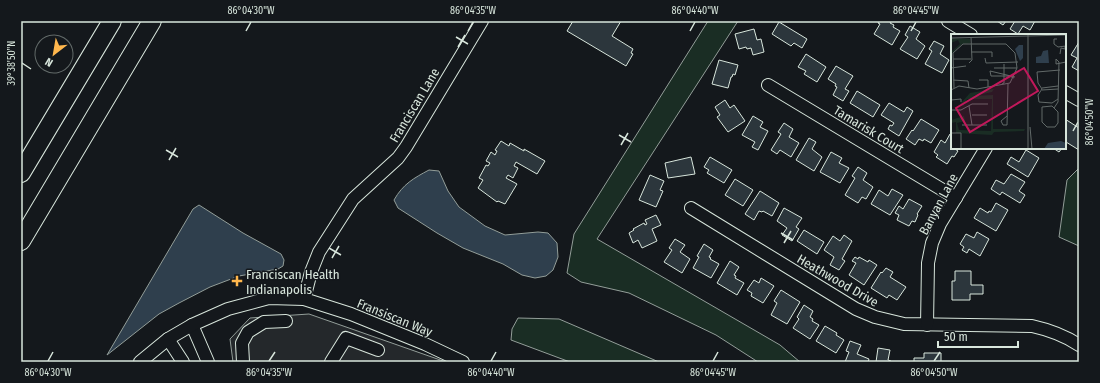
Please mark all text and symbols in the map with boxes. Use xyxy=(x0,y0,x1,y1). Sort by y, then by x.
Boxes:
text: 86°04'30"W xyxy=(227,5,275,17)
text: 86°04'35"W xyxy=(450,5,497,17)
text: 86°04'40"W xyxy=(672,5,719,17)
text: 86°04'45"W xyxy=(893,5,940,17)
north arrow xyxy=(34,34,74,74)
inset map xyxy=(951,34,1066,149)
text: 39°38'50"N xyxy=(6,41,18,85)
text: N xyxy=(43,55,55,69)
street label: Franciscan Lane xyxy=(386,65,442,145)
text: 86°04'50"W xyxy=(1084,98,1096,146)
street label: Tamarisk Court xyxy=(831,103,907,157)
street label: Banyan Lane xyxy=(916,171,961,238)
street label: Heathwood Drive xyxy=(794,251,881,310)
place label: Franciscan Health Indianapolis xyxy=(246,267,340,297)
marker: Franciscan Health Indianapolis xyxy=(231,275,243,287)
street label: Fransiscan Way xyxy=(355,296,435,339)
scale bar xyxy=(938,323,1018,349)
text: 50 m xyxy=(944,330,968,344)
text: 86°04'30"W xyxy=(24,367,72,379)
text: 86°04'35"W xyxy=(246,367,293,379)
text: 86°04'40"W xyxy=(468,367,515,379)
text: 86°04'45"W xyxy=(690,367,737,379)
text: 86°04'50"W xyxy=(910,367,958,379)

